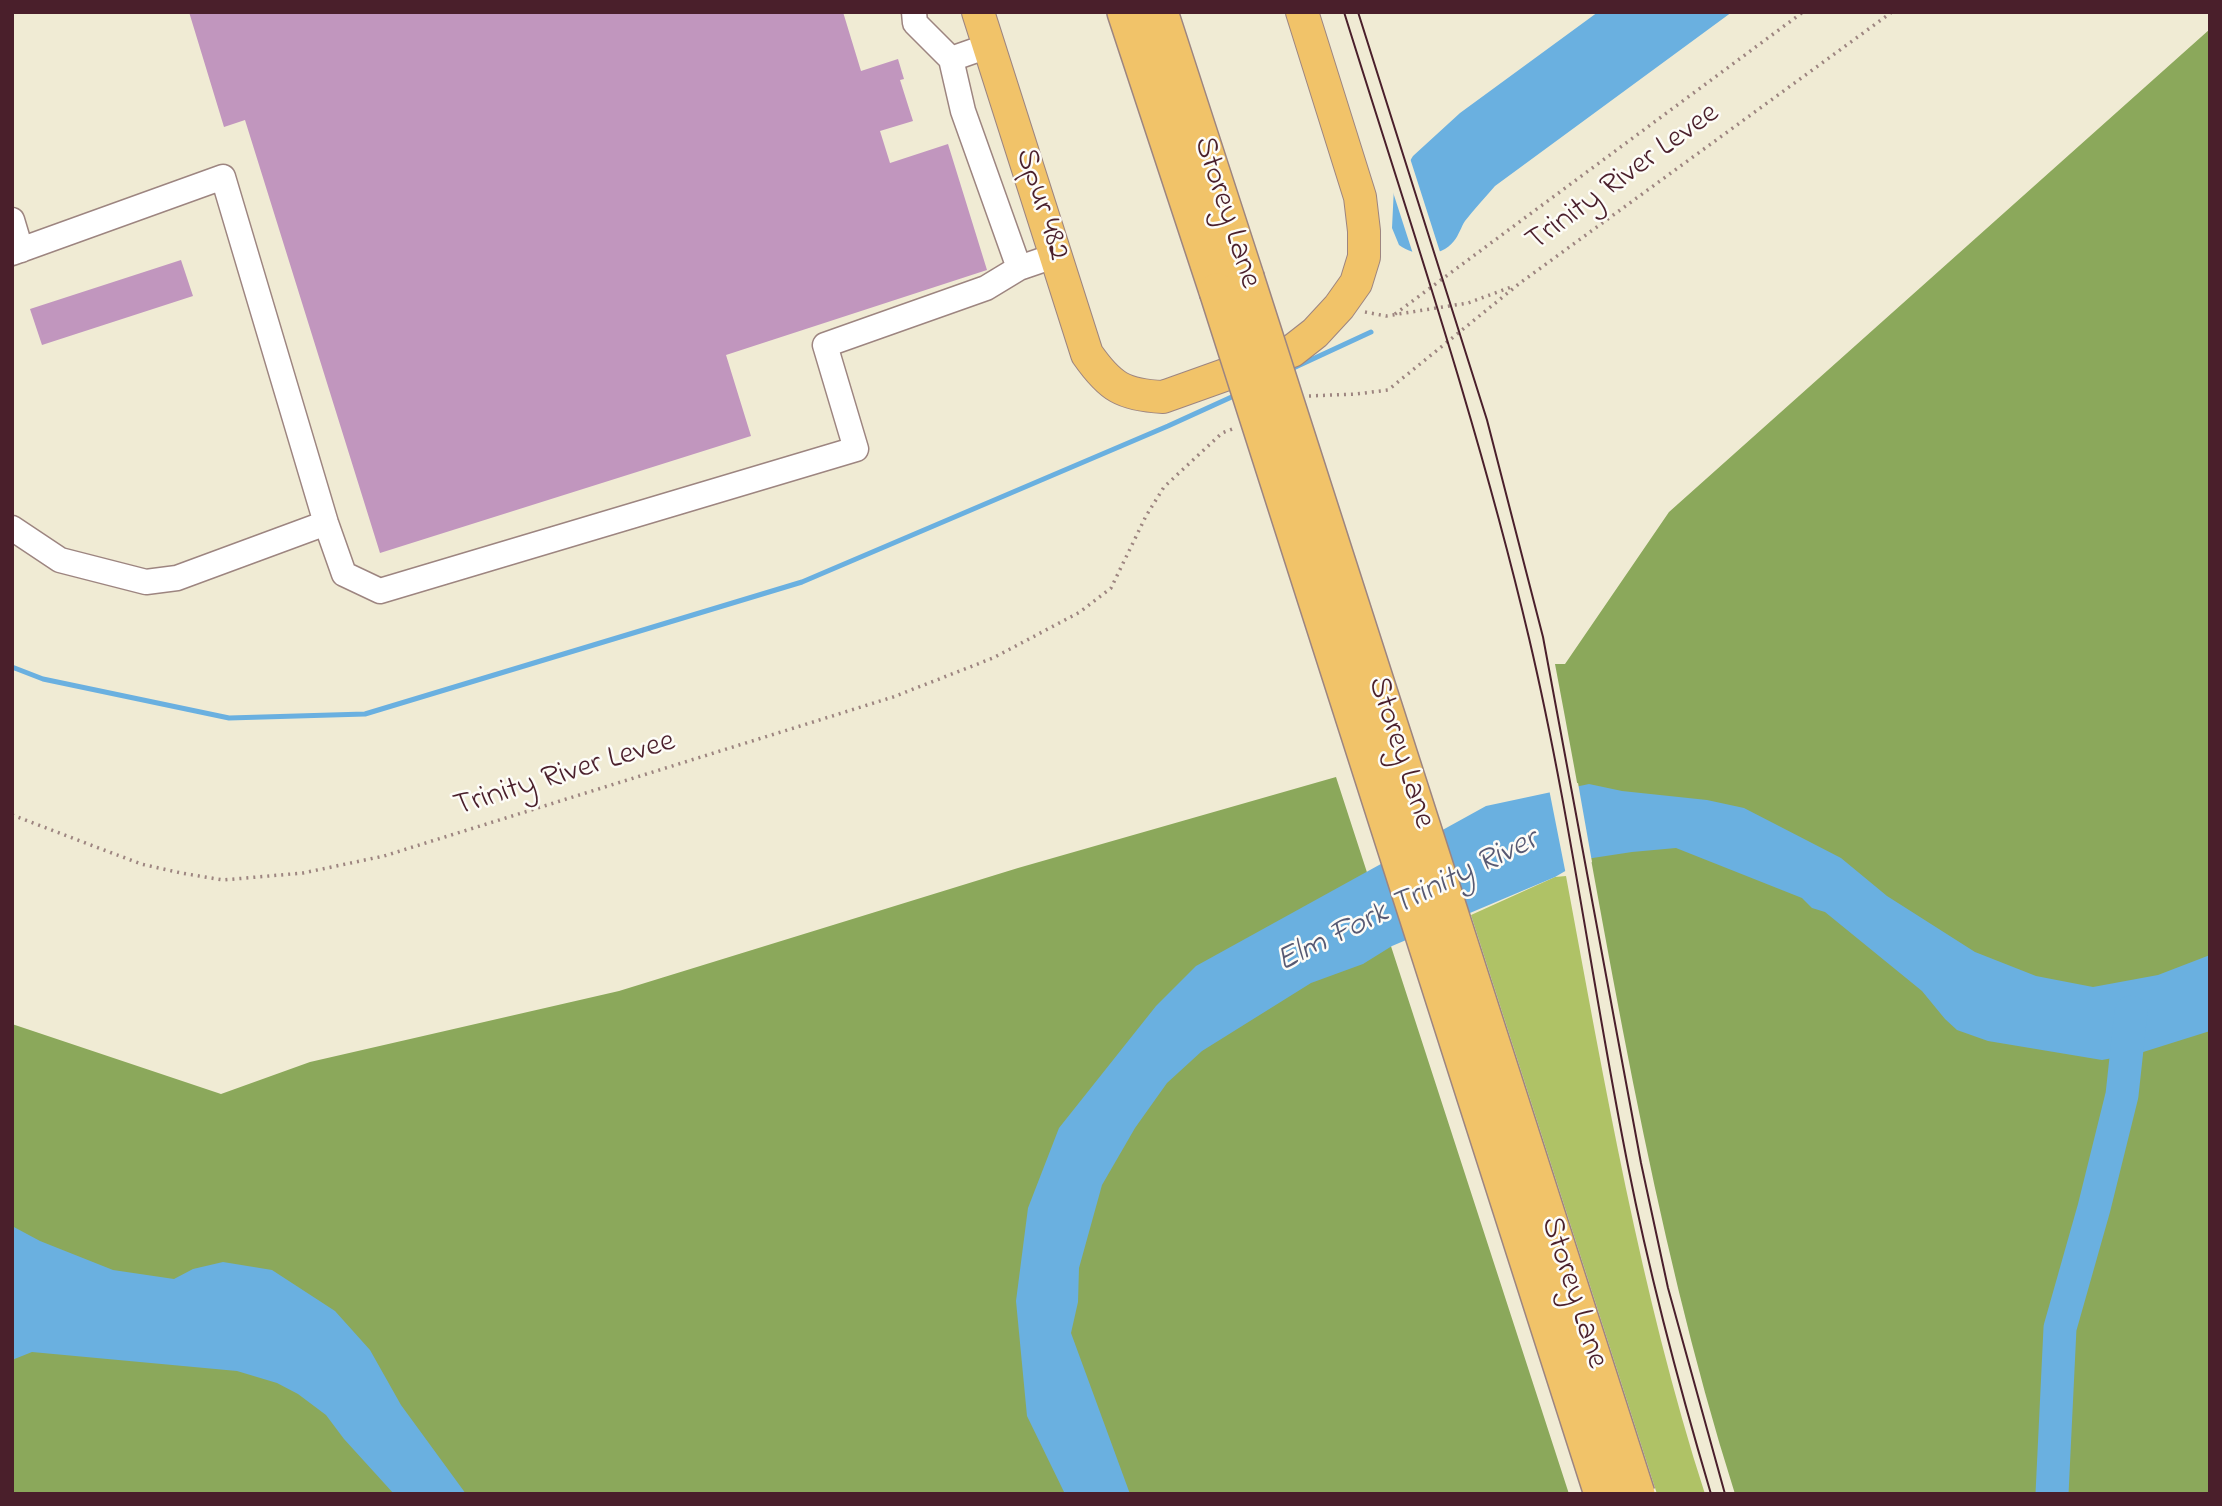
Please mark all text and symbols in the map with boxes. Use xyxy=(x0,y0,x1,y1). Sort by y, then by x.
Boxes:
street label: Trinity River Levee xyxy=(1520,96,1728,262)
street label: Storey Lane xyxy=(1182,132,1268,294)
street label: Spur 482 xyxy=(1004,144,1076,266)
street label: Storey Lane xyxy=(1356,672,1442,834)
street label: Trinity River Levee xyxy=(450,724,680,828)
water label: Elm Fork Trinity River xyxy=(1271,823,1545,983)
street label: Storey Lane xyxy=(1529,1212,1615,1374)

